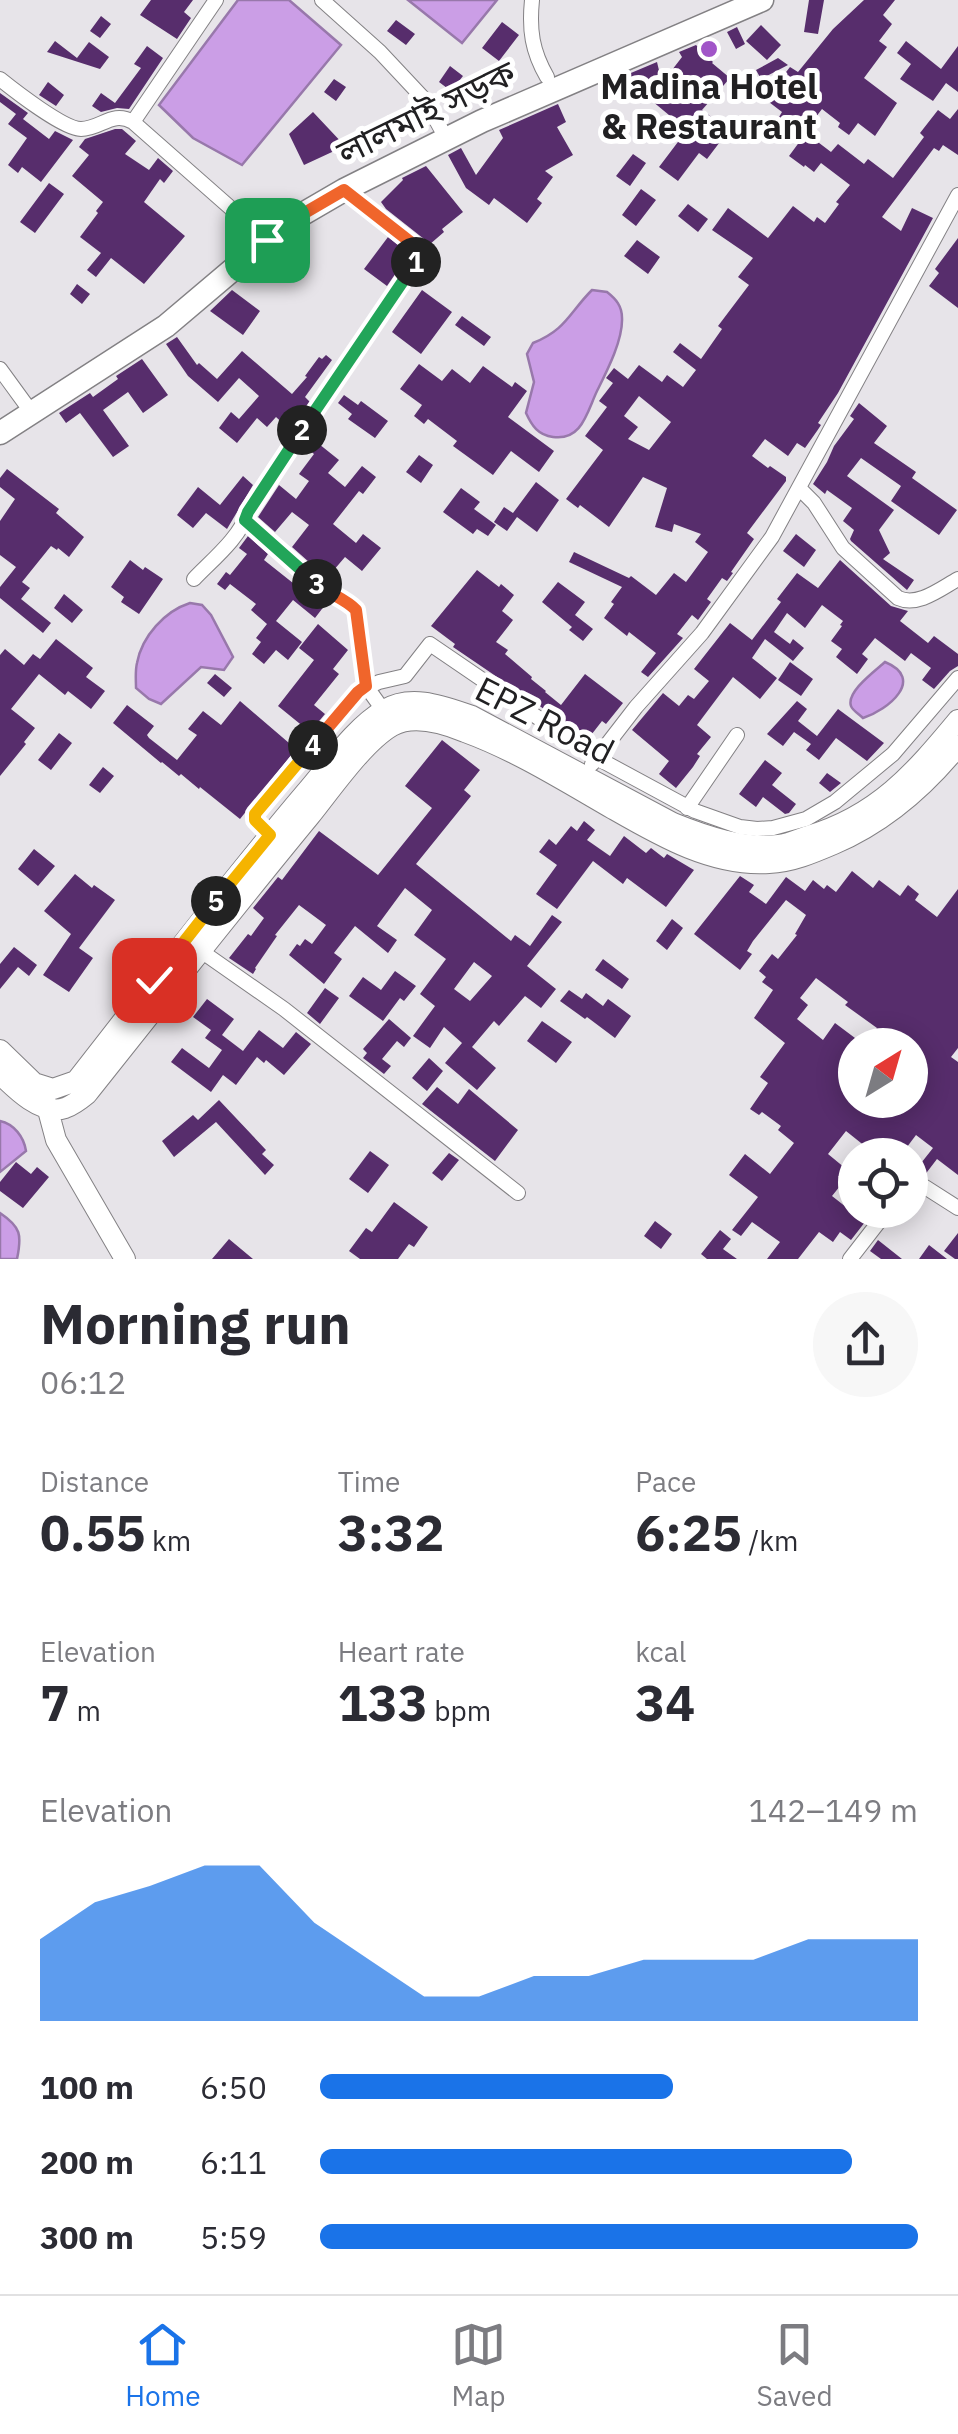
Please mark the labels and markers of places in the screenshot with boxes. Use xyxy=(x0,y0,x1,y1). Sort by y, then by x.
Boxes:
marker: Madina Hotel & Restaurant xyxy=(698,38,720,60)
place label: Madina Hotel & Restaurant xyxy=(600,63,818,149)
pin xyxy=(225,198,310,283)
pin: 1 xyxy=(391,237,441,287)
pin: 2 xyxy=(277,405,327,455)
pin: 3 xyxy=(292,559,342,609)
pin: 4 xyxy=(288,720,338,770)
pin: 5 xyxy=(191,876,241,926)
pin xyxy=(112,938,197,1023)

